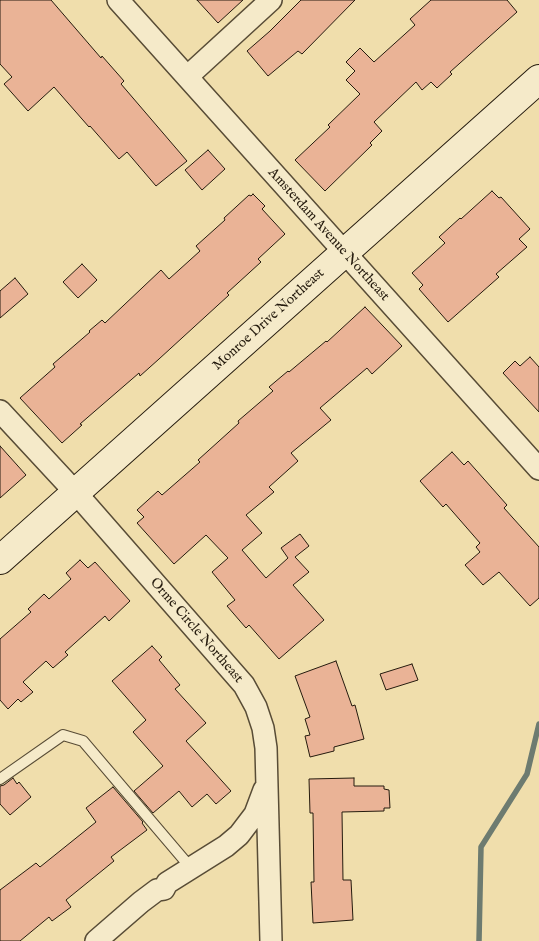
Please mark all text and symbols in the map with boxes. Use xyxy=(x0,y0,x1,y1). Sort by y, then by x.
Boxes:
street label: Amsterdam Avenue Northeast xyxy=(264,165,392,305)
street label: Monroe Drive Northeast xyxy=(210,265,328,375)
street label: Orme Circle Northeast xyxy=(146,575,246,687)

